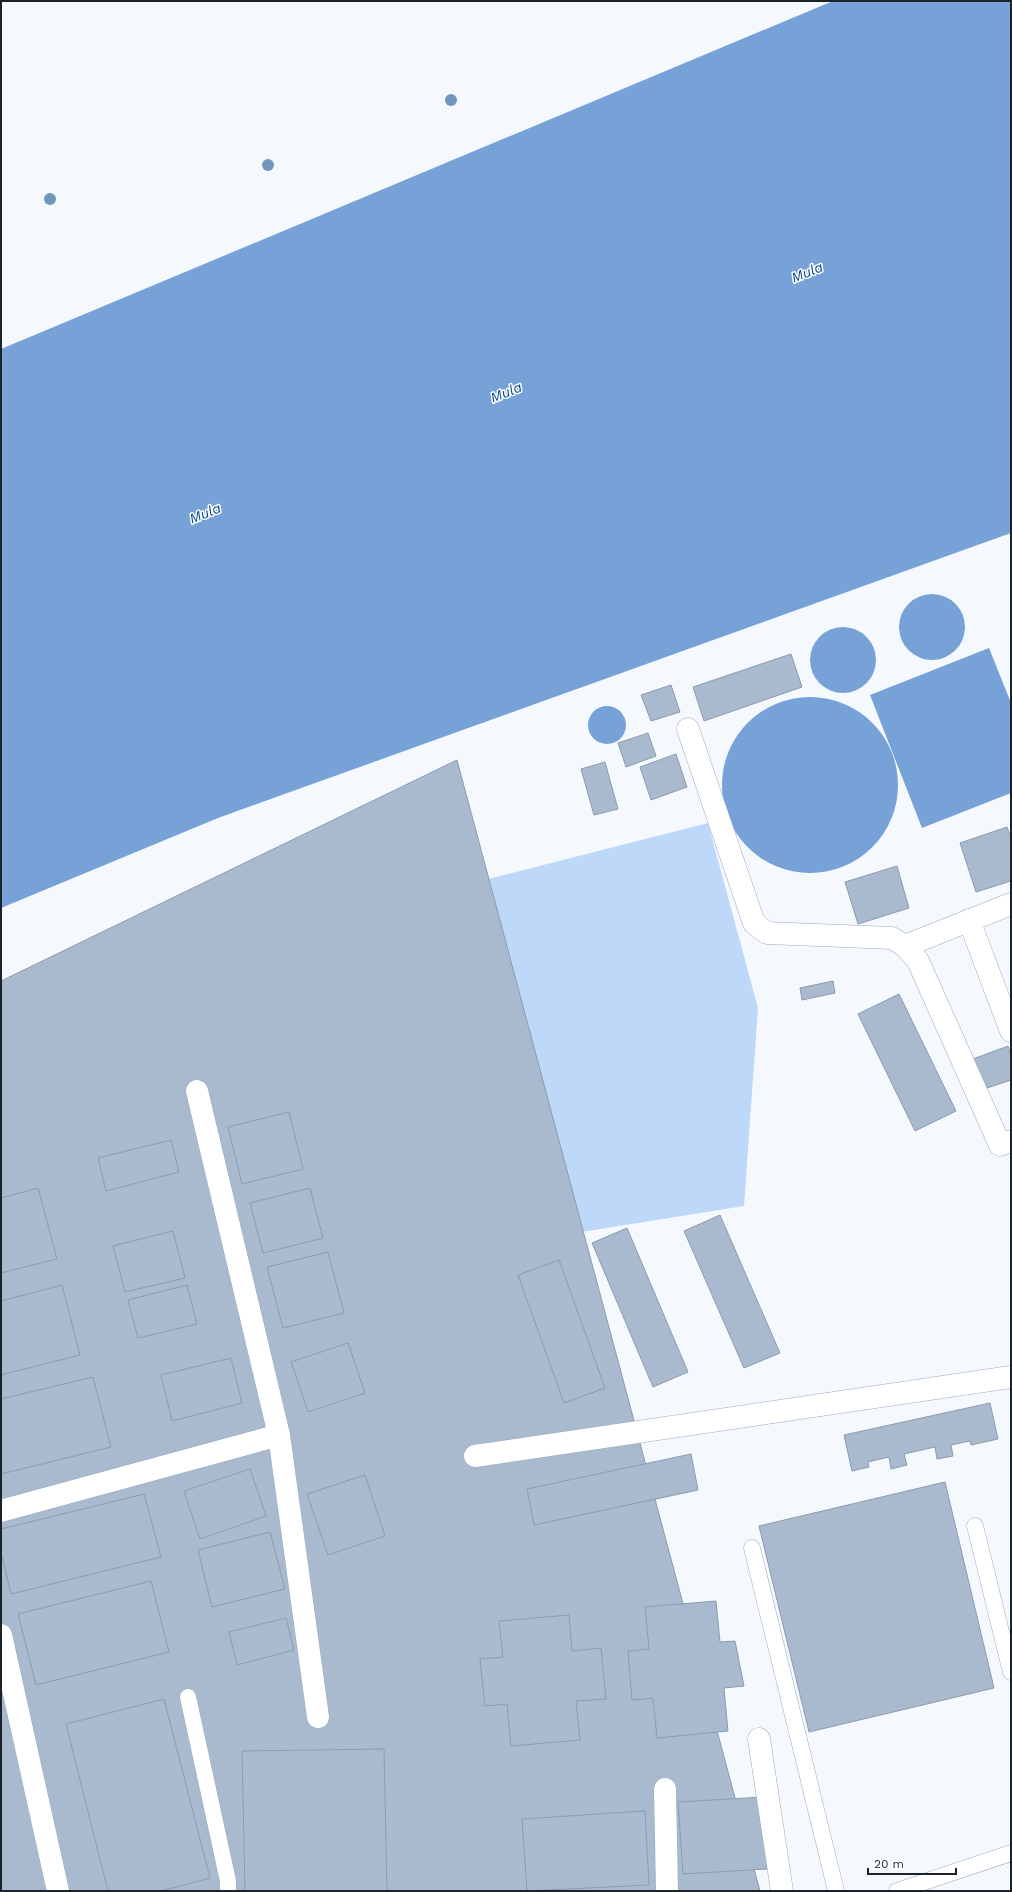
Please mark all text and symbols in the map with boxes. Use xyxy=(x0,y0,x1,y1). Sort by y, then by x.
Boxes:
water label: Mula xyxy=(789,258,826,286)
water label: Mula xyxy=(488,378,525,406)
water label: Mula xyxy=(187,499,224,527)
scale bar xyxy=(868,1850,956,1876)
text: 20 m xyxy=(874,1857,904,1871)

